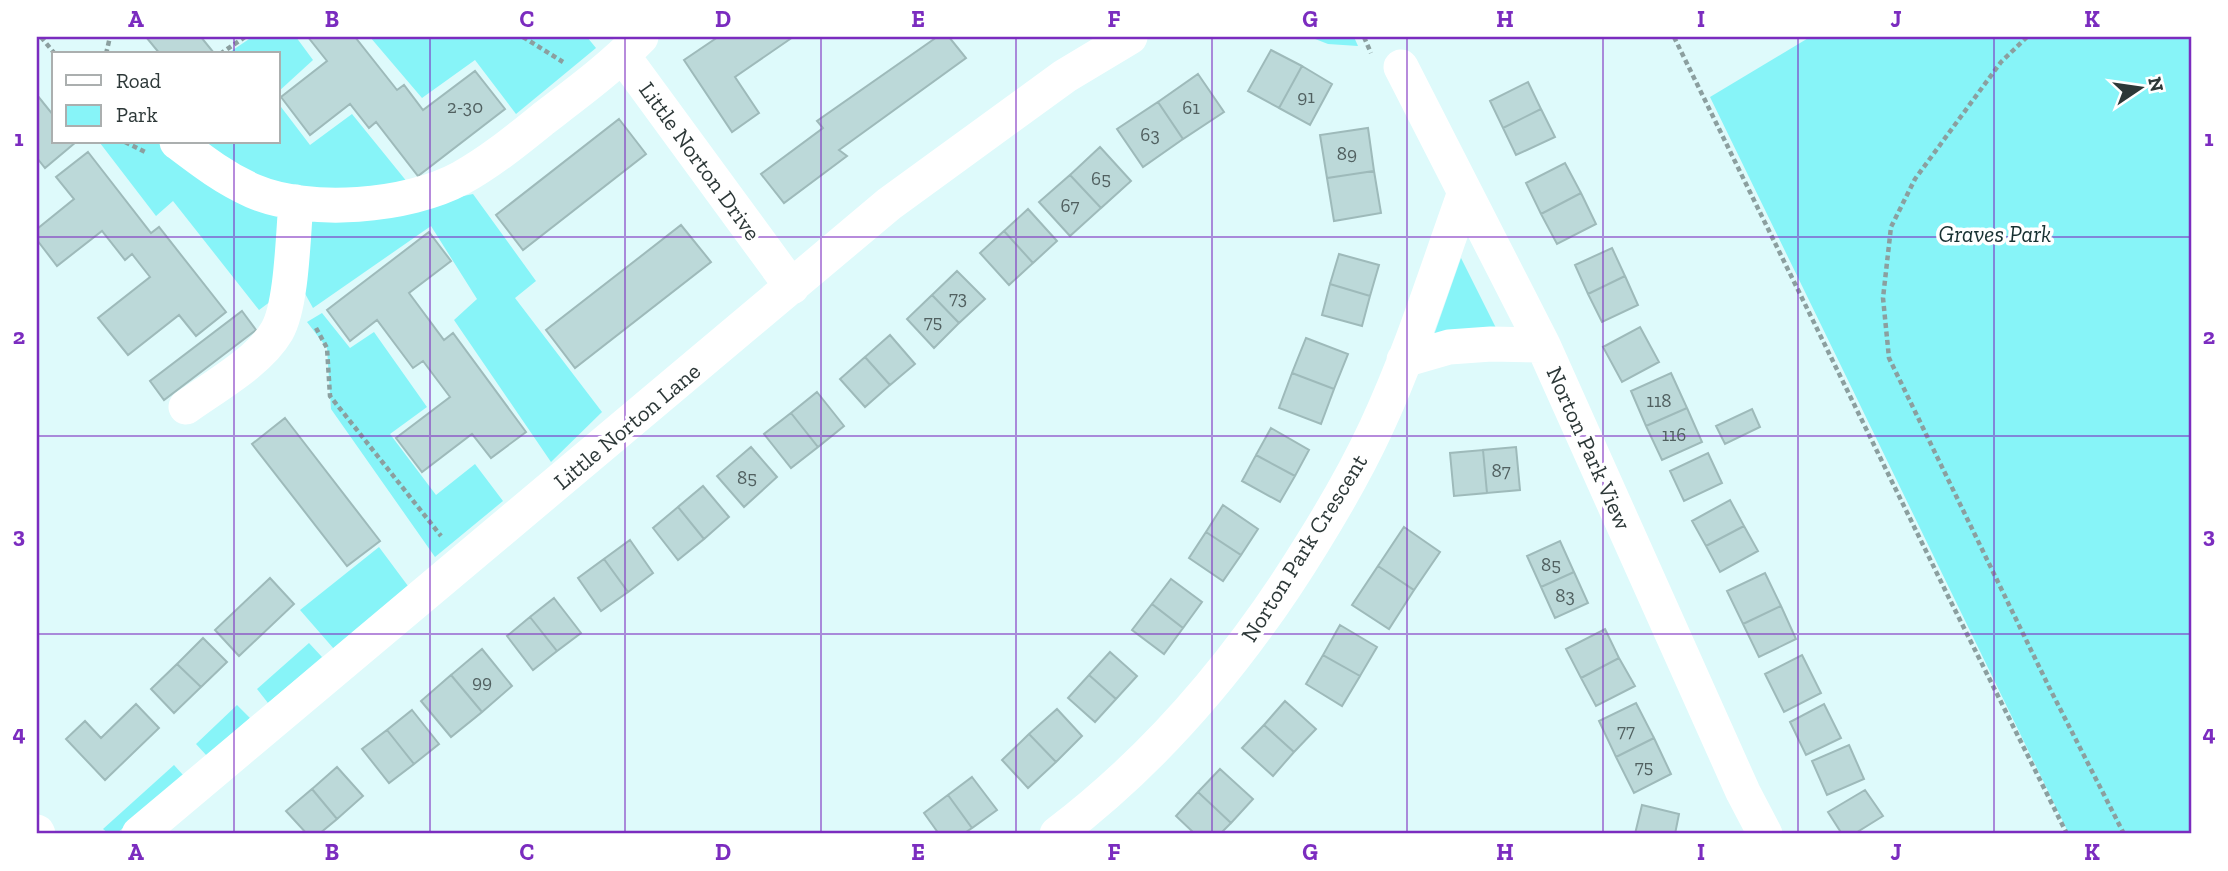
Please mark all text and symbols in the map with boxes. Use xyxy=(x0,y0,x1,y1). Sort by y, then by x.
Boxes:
text: A xyxy=(128,5,144,33)
text: B xyxy=(325,5,339,33)
text: C xyxy=(520,5,534,33)
text: D xyxy=(715,5,731,33)
text: E xyxy=(911,5,925,33)
text: F xyxy=(1107,5,1121,33)
text: G xyxy=(1302,5,1318,33)
text: H xyxy=(1496,5,1514,33)
text: I xyxy=(1697,5,1705,33)
text: J xyxy=(1890,5,1902,33)
text: K xyxy=(2084,5,2100,33)
legend xyxy=(52,52,280,144)
north arrow xyxy=(2106,52,2176,122)
text: Road xyxy=(116,68,162,93)
text: N xyxy=(2143,75,2169,94)
street label: Little Norton Drive xyxy=(633,76,767,246)
house number: 91 xyxy=(1297,85,1315,108)
house number: 2-30 xyxy=(447,95,483,118)
house number: 61 xyxy=(1182,96,1200,119)
text: Park xyxy=(116,102,158,127)
house number: 63 xyxy=(1140,123,1160,146)
text: 1 xyxy=(14,124,24,152)
text: 1 xyxy=(2204,124,2214,152)
house number: 89 xyxy=(1337,142,1357,165)
house number: 65 xyxy=(1091,167,1111,190)
house number: 67 xyxy=(1060,194,1080,217)
park label: Graves Park xyxy=(1939,220,2051,248)
house number: 73 xyxy=(949,286,967,309)
house number: 75 xyxy=(924,310,942,333)
text: 2 xyxy=(13,322,25,350)
text: 2 xyxy=(2203,322,2215,350)
street label: Little Norton Lane xyxy=(548,357,706,495)
street label: Norton Park View xyxy=(1540,362,1638,534)
house number: 118 xyxy=(1647,389,1671,412)
house number: 116 xyxy=(1662,423,1686,446)
street label: Norton Park Crescent xyxy=(1235,449,1373,647)
house number: 87 xyxy=(1491,459,1511,482)
house number: 85 xyxy=(737,466,757,489)
text: 3 xyxy=(13,521,25,549)
text: 3 xyxy=(2203,521,2215,549)
house number: 85 xyxy=(1541,553,1561,576)
house number: 83 xyxy=(1555,584,1575,607)
house number: 99 xyxy=(472,670,492,693)
text: 4 xyxy=(12,719,26,747)
house number: 77 xyxy=(1617,719,1635,742)
text: 4 xyxy=(2202,719,2216,747)
house number: 75 xyxy=(1635,755,1653,778)
text: A xyxy=(128,838,144,866)
text: B xyxy=(325,838,339,866)
text: C xyxy=(520,838,534,866)
text: D xyxy=(715,838,731,866)
text: E xyxy=(911,838,925,866)
text: F xyxy=(1107,838,1121,866)
text: G xyxy=(1302,838,1318,866)
text: H xyxy=(1496,838,1514,866)
text: I xyxy=(1697,838,1705,866)
text: J xyxy=(1890,838,1902,866)
text: K xyxy=(2084,838,2100,866)

